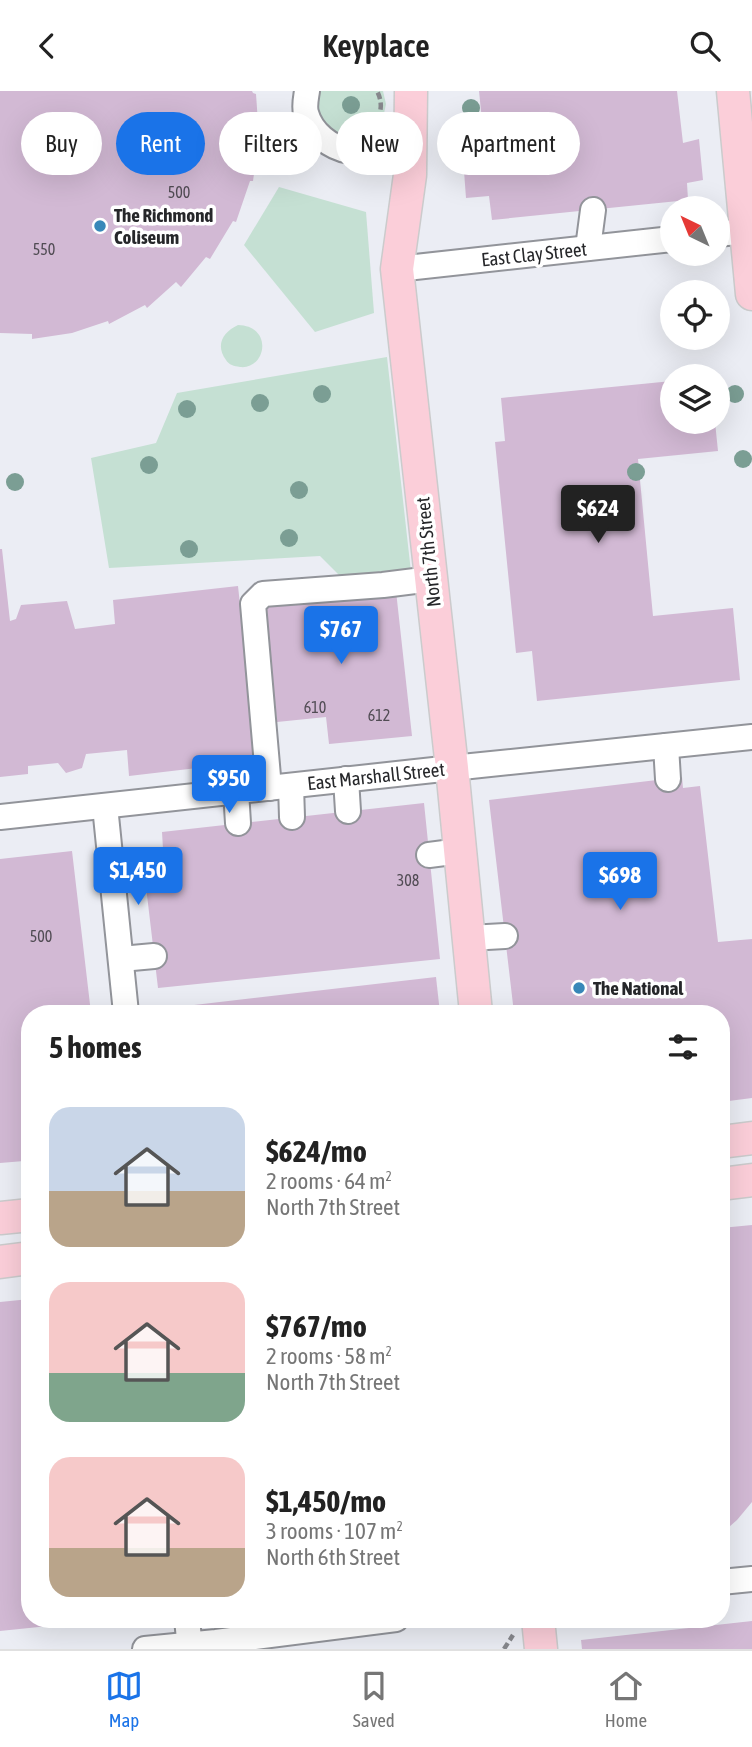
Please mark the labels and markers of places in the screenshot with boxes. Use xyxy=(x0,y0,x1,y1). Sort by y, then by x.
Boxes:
place label: The Richmond Coliseum xyxy=(114,204,213,248)
marker: The Richmond Coliseum xyxy=(92,218,108,234)
pin: $624 xyxy=(557,485,639,545)
pin: $767 xyxy=(300,607,382,666)
pin: $950 xyxy=(188,755,270,815)
pin: $1,450 xyxy=(81,847,195,907)
pin: $698 xyxy=(579,853,661,912)
place label: The National xyxy=(593,977,684,999)
marker: The National xyxy=(571,980,587,996)

